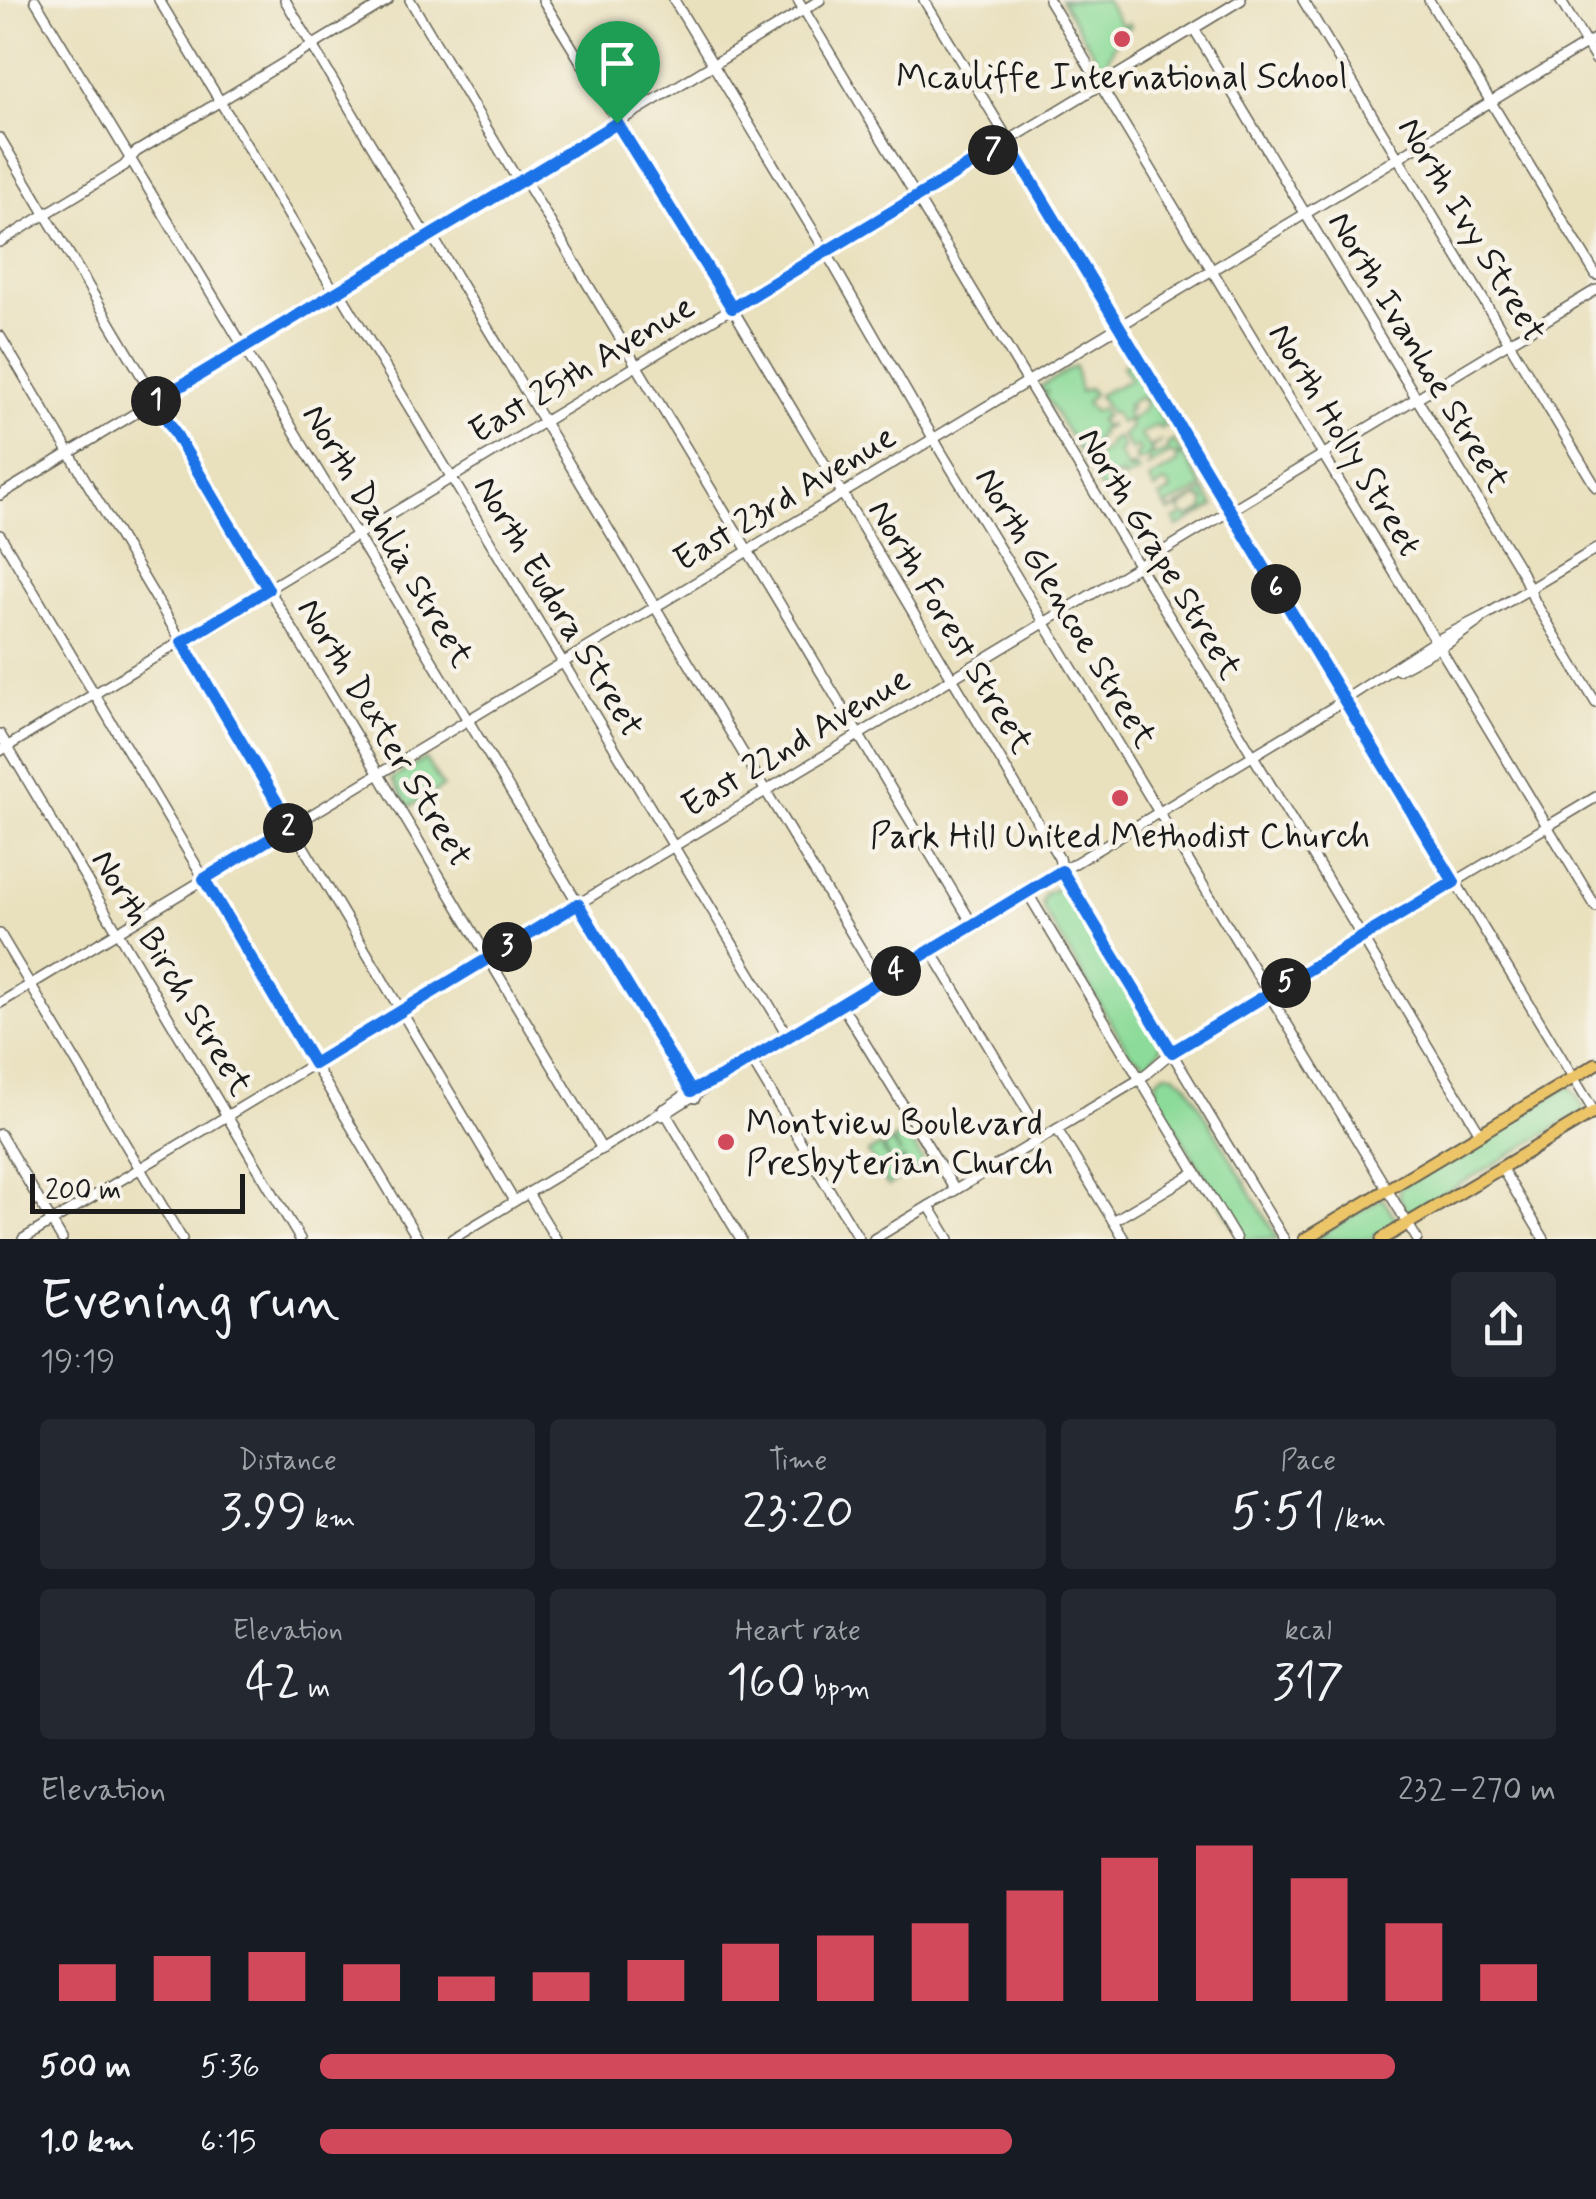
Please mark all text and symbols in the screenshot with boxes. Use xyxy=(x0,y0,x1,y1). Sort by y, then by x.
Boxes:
pin xyxy=(575,21,660,124)
marker: Mcauliffe International School xyxy=(1111,28,1133,50)
icon: arrive xyxy=(590,36,645,91)
place label: Mcauliffe International School xyxy=(896,55,1348,101)
street label: North Ivy Street xyxy=(1386,109,1557,351)
pin: 7 xyxy=(968,125,1018,175)
text: 7 xyxy=(985,131,1002,168)
street label: North Ivanhoe Street xyxy=(1316,203,1520,501)
street label: East 25th Avenue xyxy=(461,284,703,455)
street label: North Holly Street xyxy=(1257,315,1432,565)
pin: 1 xyxy=(131,376,181,426)
text: 1 xyxy=(150,382,162,419)
street label: North Dahlia Street xyxy=(291,396,484,676)
street label: East 23rd Avenue xyxy=(665,414,905,583)
street label: North Grape Street xyxy=(1066,420,1253,689)
street label: North Glencoe Street xyxy=(963,459,1168,757)
street label: North Eudora Street xyxy=(462,468,654,746)
street label: North Forest Street xyxy=(856,492,1044,763)
pin: 6 xyxy=(1251,564,1301,614)
text: 6 xyxy=(1269,570,1283,607)
street label: North Dexter Street xyxy=(286,590,483,876)
street label: East 22nd Avenue xyxy=(673,656,919,829)
marker: Park Hill United Methodist Church xyxy=(1109,787,1131,809)
pin: 2 xyxy=(263,803,313,853)
text: 2 xyxy=(281,809,295,846)
place label: Park Hill United Methodist Church xyxy=(870,814,1370,860)
street label: North Birch Street xyxy=(80,842,263,1105)
pin: 3 xyxy=(482,922,532,972)
text: 3 xyxy=(501,928,513,965)
pin: 4 xyxy=(871,946,921,996)
text: 4 xyxy=(888,952,904,989)
pin: 5 xyxy=(1261,958,1311,1008)
text: 5 xyxy=(1278,964,1294,1001)
place label: Montview Boulevard Presbyterian Church xyxy=(746,1101,1053,1187)
marker: Montview Boulevard Presbyterian Church xyxy=(715,1131,737,1153)
scale bar xyxy=(30,1169,245,1214)
text: 200 m xyxy=(45,1173,121,1210)
text: Evening run xyxy=(40,1267,340,1339)
button: share xyxy=(1451,1272,1556,1377)
text: 19:19 xyxy=(40,1341,115,1383)
text: Distance xyxy=(238,1443,337,1480)
text: Time xyxy=(769,1443,827,1480)
text: Pace xyxy=(1280,1443,1336,1480)
text: 3.99 xyxy=(220,1480,307,1546)
text: 23:20 xyxy=(742,1480,854,1546)
text: 5:51 xyxy=(1231,1480,1325,1546)
text: km xyxy=(307,1501,356,1538)
text: /km xyxy=(1325,1501,1386,1538)
text: Elevation xyxy=(233,1613,343,1650)
text: Heart rate xyxy=(735,1613,861,1650)
text: kcal xyxy=(1285,1613,1332,1650)
text: 42 xyxy=(245,1650,300,1716)
text: 160 xyxy=(726,1650,806,1716)
text: 317 xyxy=(1272,1650,1344,1716)
text: m xyxy=(300,1671,330,1708)
text: bpm xyxy=(806,1671,870,1708)
text: Elevation xyxy=(40,1769,166,1811)
text: 232–270 m xyxy=(1398,1769,1556,1811)
text: 500 m xyxy=(40,2046,131,2088)
text: 5:36 xyxy=(200,2046,260,2088)
text: 1.0 km xyxy=(40,2121,134,2163)
text: 6:15 xyxy=(200,2121,256,2163)

